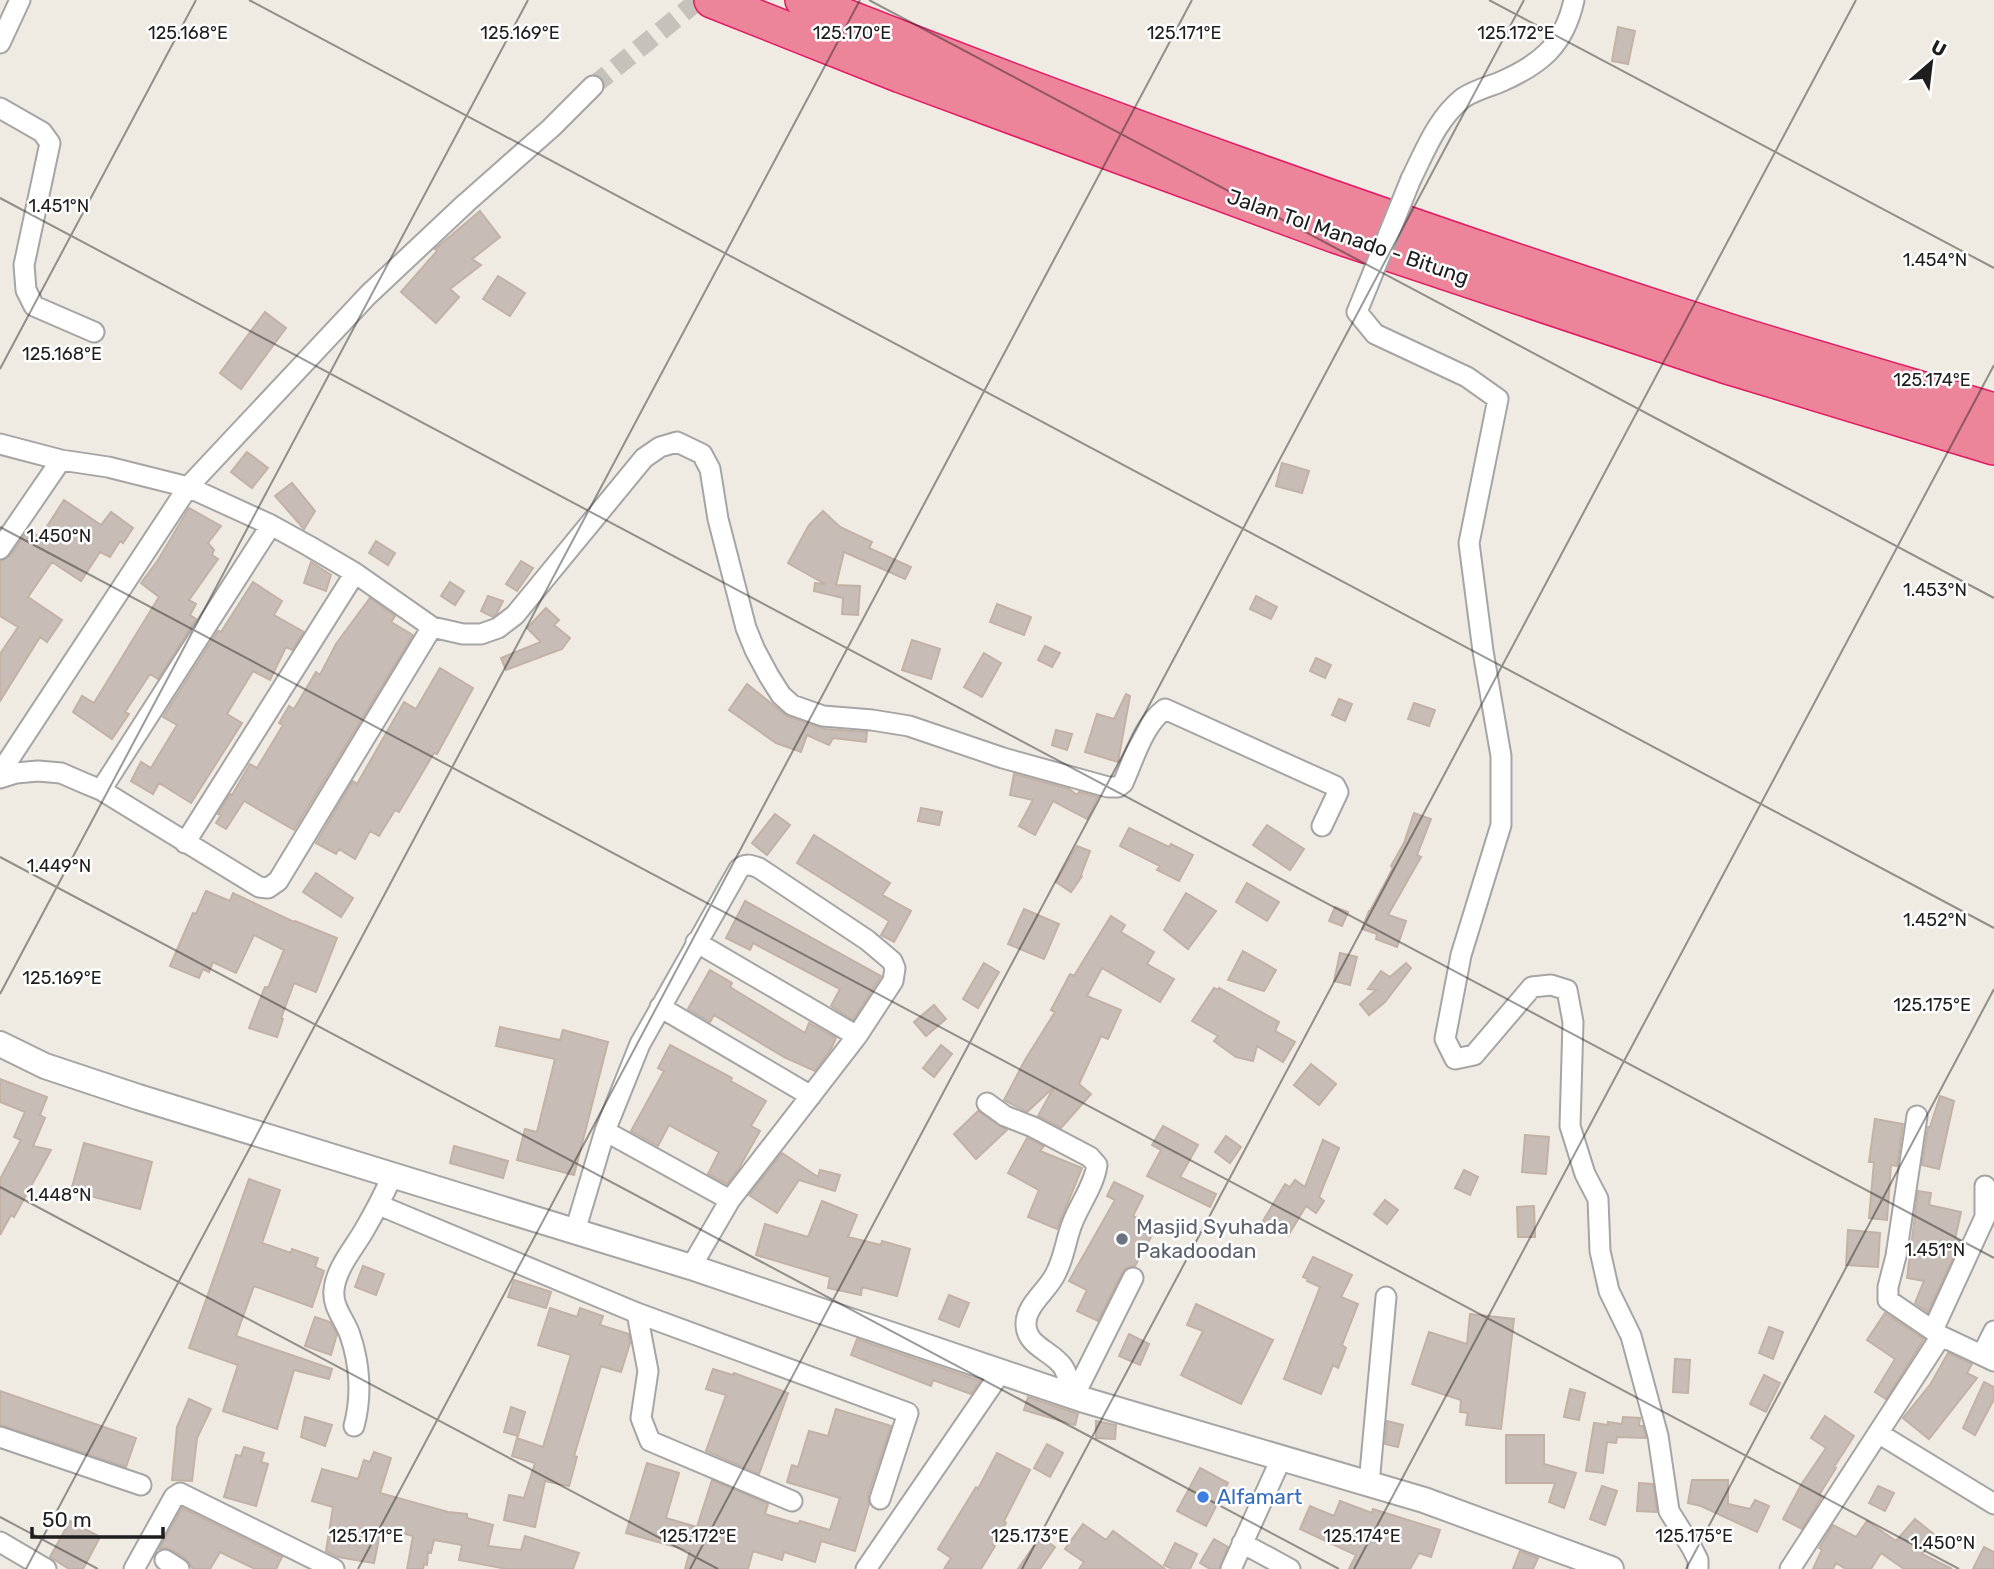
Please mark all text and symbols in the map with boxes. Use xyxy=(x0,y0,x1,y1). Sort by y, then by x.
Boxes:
text: 125.168°E xyxy=(148,22,228,44)
text: 125.169°E xyxy=(480,22,560,44)
text: 125.170°E xyxy=(813,22,891,44)
text: 125.171°E xyxy=(1147,22,1221,44)
text: 125.172°E xyxy=(1477,22,1555,44)
north arrow xyxy=(1896,28,1966,98)
text: U xyxy=(1927,35,1950,62)
street label: Jalan Tol Manado - Bitung xyxy=(1224,183,1472,290)
text: 1.451°N xyxy=(29,195,89,217)
text: 1.454°N xyxy=(1903,249,1967,271)
text: 125.168°E xyxy=(22,343,102,365)
text: 125.174°E xyxy=(1893,369,1971,391)
text: 1.450°N xyxy=(27,525,91,547)
text: 1.453°N xyxy=(1903,579,1967,601)
text: 1.449°N xyxy=(27,855,91,877)
text: 1.452°N xyxy=(1903,909,1967,931)
text: 125.169°E xyxy=(22,967,102,989)
text: 125.175°E xyxy=(1893,994,1971,1016)
text: 1.448°N xyxy=(26,1184,92,1206)
place label: Masjid Syuhada Pakadoodan xyxy=(1136,1214,1289,1263)
marker: Masjid Syuhada Pakadoodan xyxy=(1114,1231,1130,1247)
text: 1.451°N xyxy=(1905,1239,1965,1261)
place label: Alfamart xyxy=(1217,1484,1302,1509)
marker: Alfamart xyxy=(1195,1489,1211,1505)
scale bar xyxy=(32,1496,163,1540)
text: 50 m xyxy=(42,1507,92,1532)
text: 125.171°E xyxy=(329,1525,403,1547)
text: 125.172°E xyxy=(659,1525,737,1547)
text: 125.173°E xyxy=(991,1525,1069,1547)
text: 125.174°E xyxy=(1323,1525,1401,1547)
text: 125.175°E xyxy=(1655,1525,1733,1547)
text: 1.450°N xyxy=(1911,1532,1975,1554)

